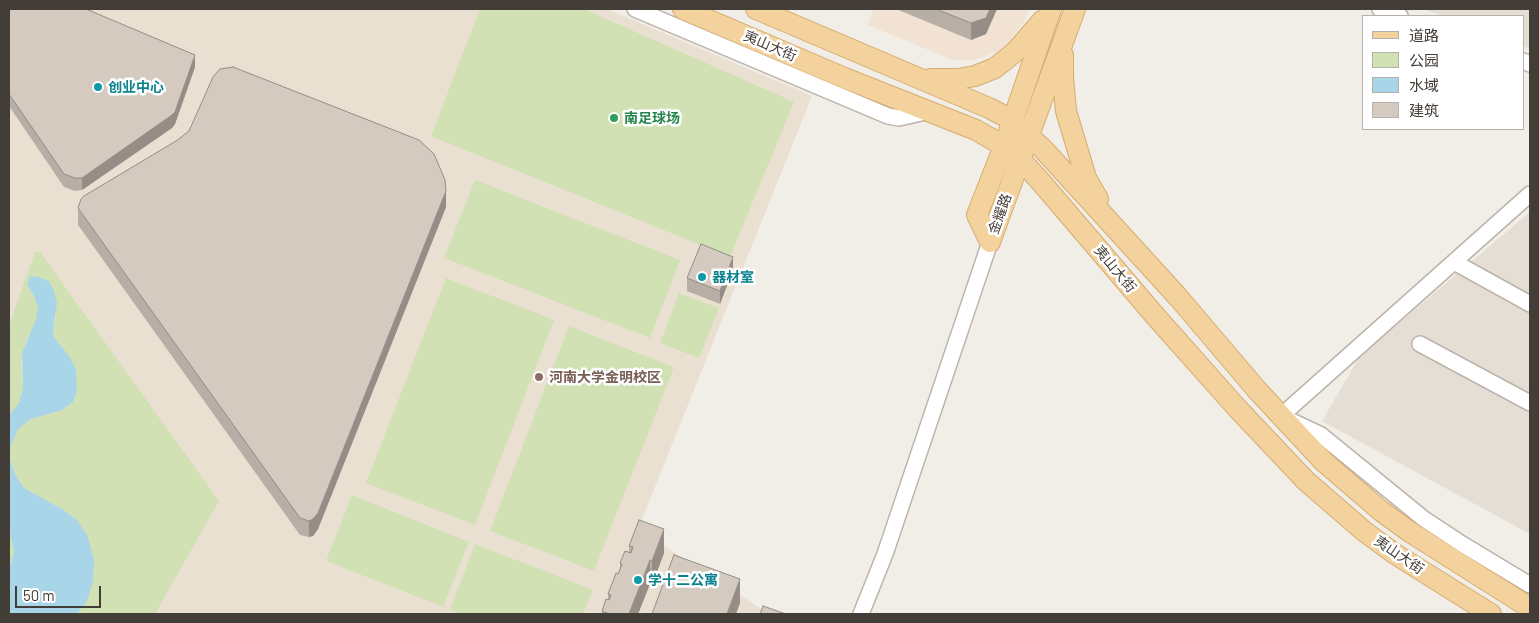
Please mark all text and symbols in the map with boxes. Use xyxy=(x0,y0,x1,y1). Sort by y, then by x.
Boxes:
legend xyxy=(1362,15,1524,130)
text: 道路 xyxy=(1409,26,1439,44)
street label: 夷山大街 xyxy=(741,27,799,65)
text: 公园 xyxy=(1409,51,1439,69)
text: 水域 xyxy=(1409,76,1439,94)
place label: 创业中心 xyxy=(108,79,164,95)
marker: 创业中心 xyxy=(92,81,104,93)
text: 建筑 xyxy=(1409,101,1439,119)
place label: 南足球场 xyxy=(624,110,680,126)
marker: 南足球场 xyxy=(608,112,620,124)
street label: 金耀路 xyxy=(985,191,1015,237)
street label: 夷山大街 xyxy=(1091,242,1139,296)
place label: 器材室 xyxy=(712,269,754,285)
marker: 器材室 xyxy=(696,271,708,283)
place label: 河南大学金明校区 xyxy=(549,369,661,385)
marker: 河南大学金明校区 xyxy=(533,371,545,383)
street label: 夷山大街 xyxy=(1371,532,1427,578)
place label: 学十二公寓 xyxy=(648,572,718,588)
marker: 学十二公寓 xyxy=(632,574,644,586)
scale bar xyxy=(18,576,104,608)
text: 50 m xyxy=(23,586,55,604)

